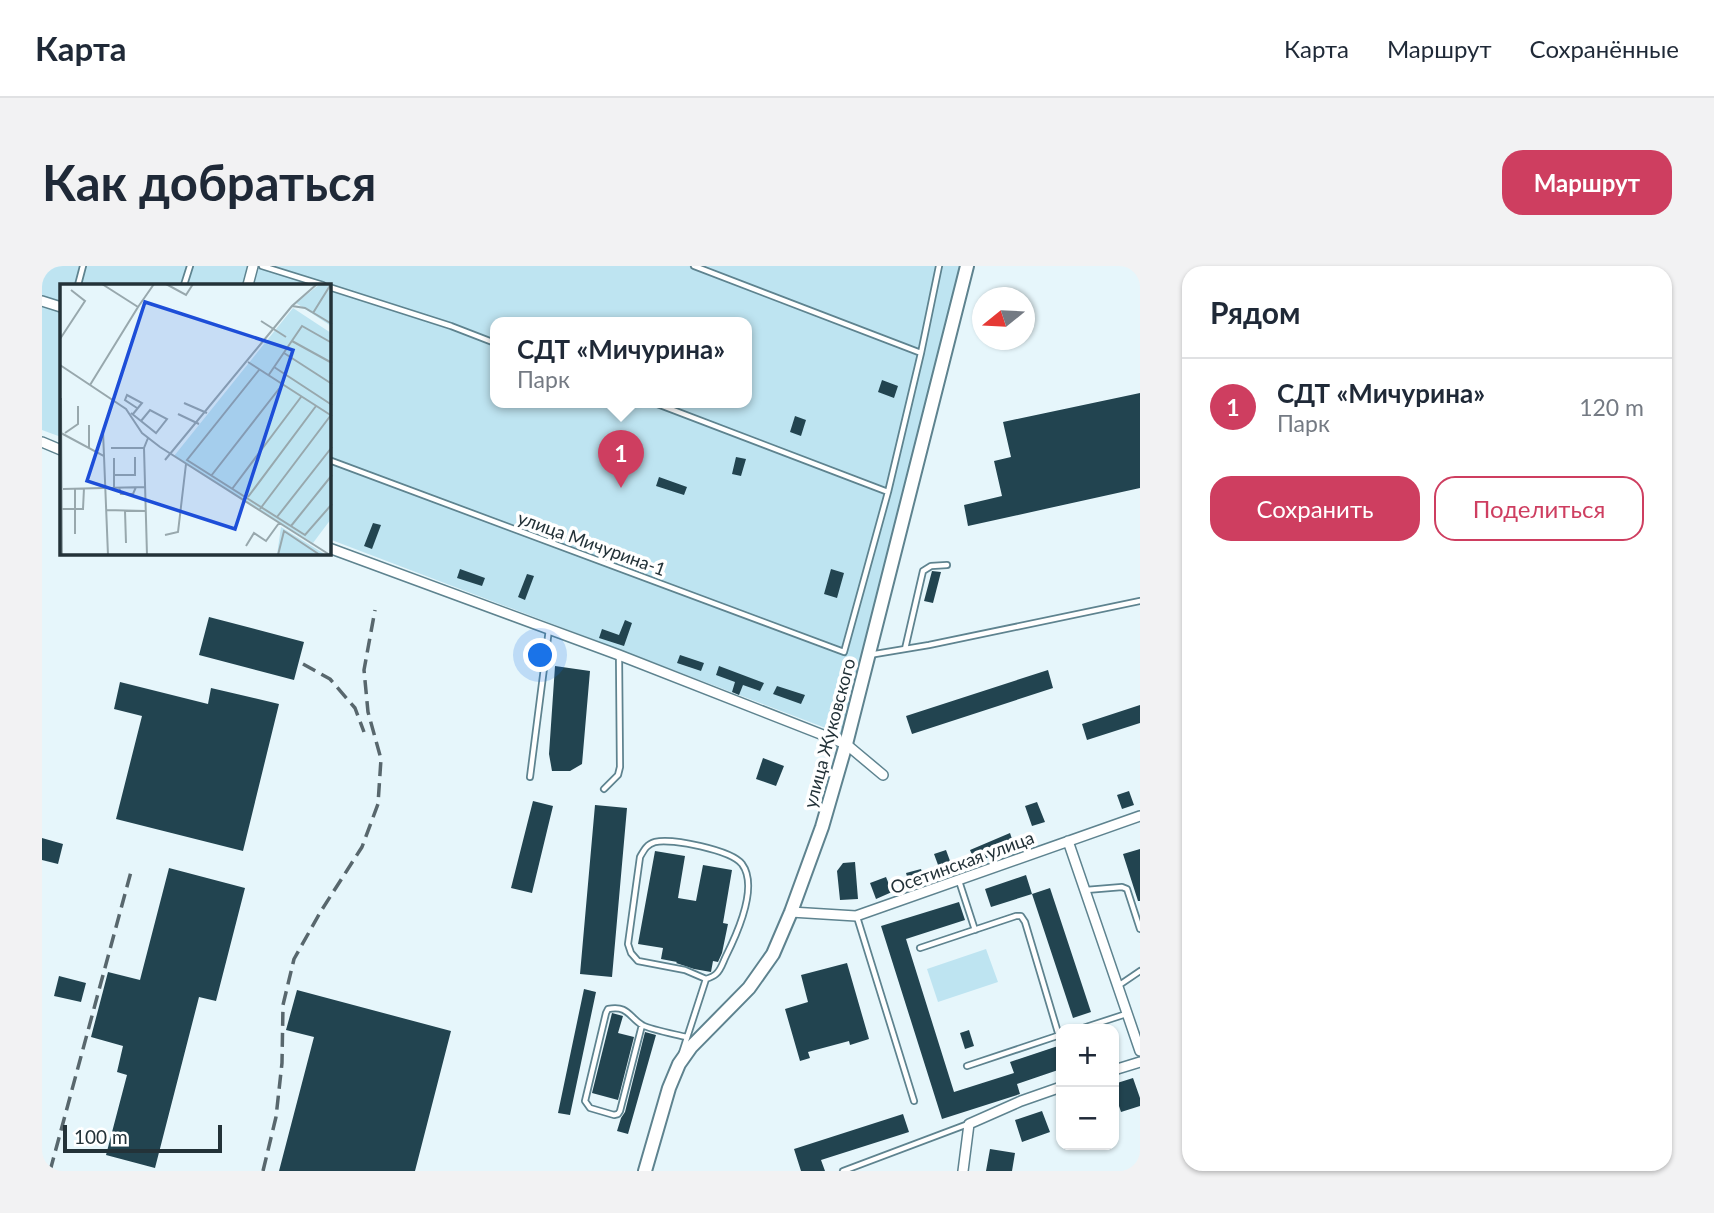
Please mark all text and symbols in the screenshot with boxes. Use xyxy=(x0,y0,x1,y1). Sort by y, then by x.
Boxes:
text: Карта xyxy=(35,28,126,68)
text: Карта xyxy=(1284,34,1349,63)
text: Маршрут xyxy=(1387,34,1492,63)
text: Сохранённые xyxy=(1530,34,1679,63)
button: Маршрут xyxy=(1502,150,1672,215)
text: Как добраться xyxy=(42,153,376,211)
inset map xyxy=(60,284,331,555)
north arrow xyxy=(972,287,1035,350)
text: Рядом xyxy=(1210,294,1300,330)
popup xyxy=(490,317,752,408)
text: СДТ «Мичурина» xyxy=(517,333,725,365)
text: Парк xyxy=(517,365,570,393)
text: СДТ «Мичурина» xyxy=(1277,377,1485,409)
text: 1 xyxy=(1226,393,1240,421)
text: 120 m xyxy=(1579,393,1644,421)
text: Парк xyxy=(1277,409,1330,437)
pin: 1 xyxy=(598,430,644,488)
button: Сохранить xyxy=(1210,476,1420,541)
button: Поделиться xyxy=(1434,476,1644,541)
street label: улица Мичурина-1 xyxy=(515,506,669,580)
your location xyxy=(523,638,557,672)
street label: улица Жуковского xyxy=(798,656,860,810)
street label: Осетинская улица xyxy=(887,826,1037,898)
map controls xyxy=(1056,1024,1119,1150)
button: + xyxy=(1056,1024,1119,1087)
button: − xyxy=(1056,1087,1119,1150)
scale bar xyxy=(63,1122,222,1154)
text: 100 m xyxy=(74,1125,128,1148)

